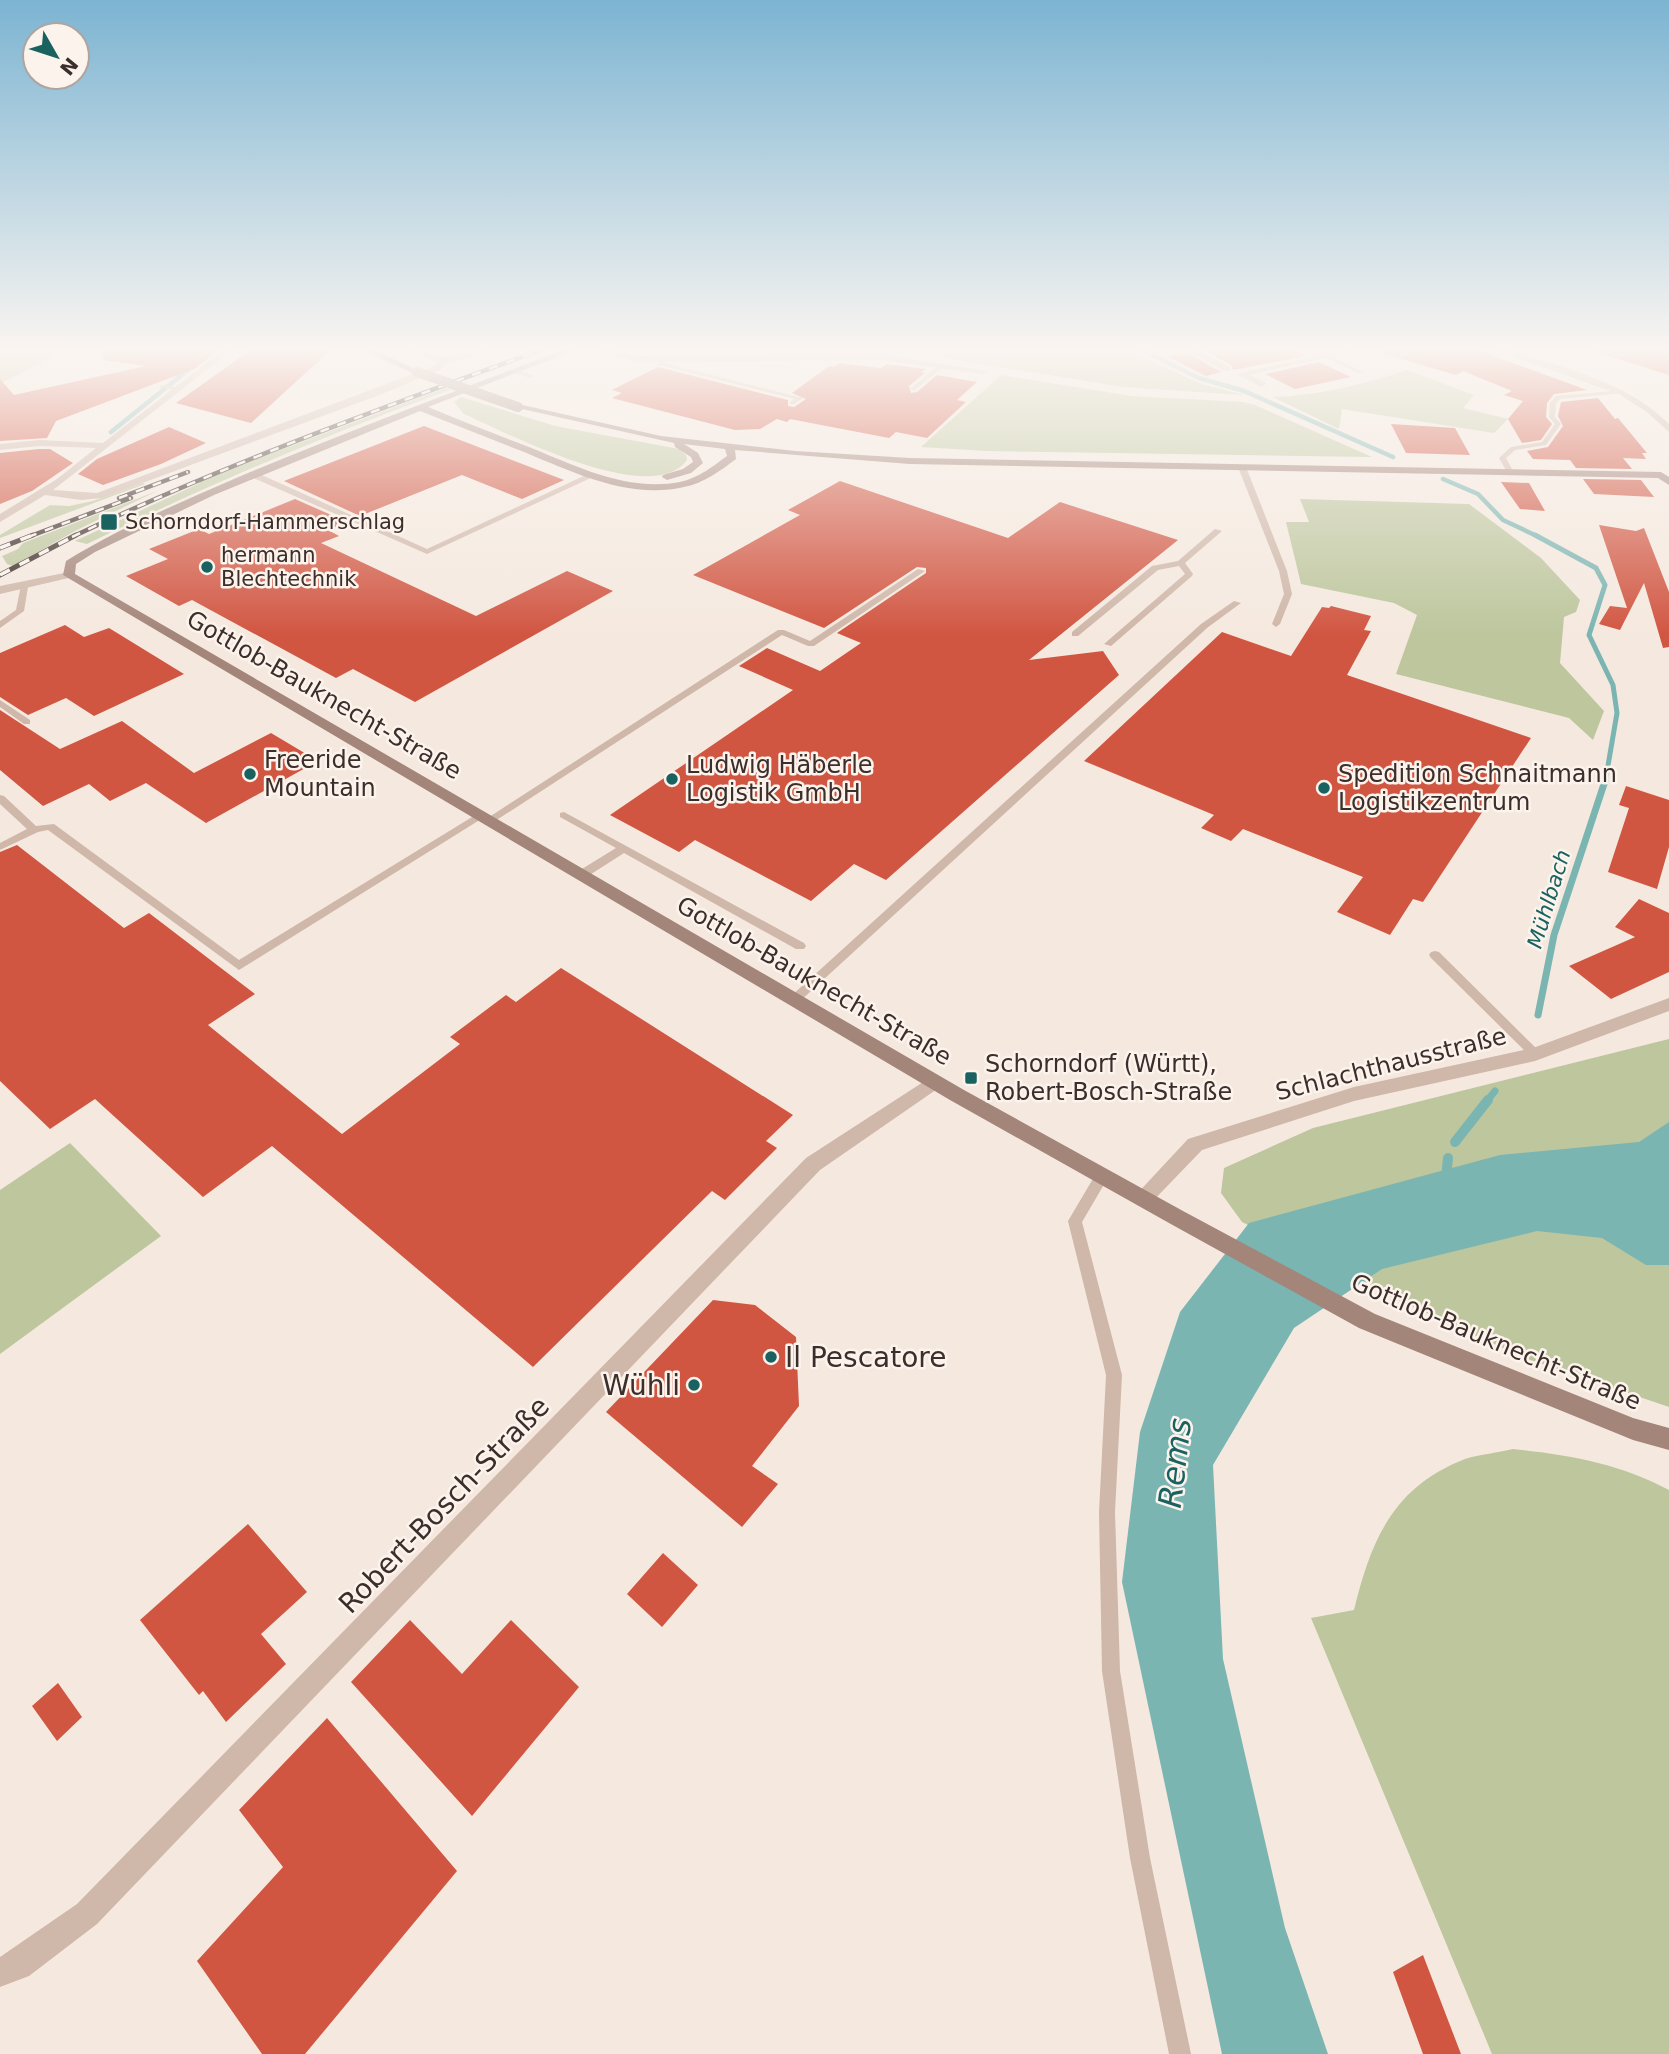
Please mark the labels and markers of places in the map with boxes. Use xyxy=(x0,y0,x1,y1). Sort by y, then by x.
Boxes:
place label: Schorndorf-Hammerschlag xyxy=(125,510,405,534)
marker: Schorndorf-Hammerschlag xyxy=(99,512,119,532)
place label: hermann Blechtechnik xyxy=(221,543,357,591)
marker: hermann Blechtechnik xyxy=(199,559,215,575)
place label: Freeride Mountain xyxy=(264,746,376,802)
place label: Ludwig Häberle Logistik GmbH xyxy=(686,751,873,807)
place label: Spedition Schnaitmann Logistikzentrum xyxy=(1338,760,1617,816)
marker: Freeride Mountain xyxy=(242,766,258,782)
marker: Ludwig Häberle Logistik GmbH xyxy=(664,771,680,787)
marker: Spedition Schnaitmann Logistikzentrum xyxy=(1316,780,1332,796)
place label: Schorndorf (Württ), Robert-Bosch-Straße xyxy=(985,1050,1232,1106)
marker: Schorndorf (Württ), Robert-Bosch-Straße xyxy=(963,1070,979,1086)
place label: Il Pescatore xyxy=(785,1341,946,1374)
marker: Il Pescatore xyxy=(763,1349,779,1365)
place label: Wühli xyxy=(602,1369,680,1402)
marker: Wühli xyxy=(686,1377,702,1393)

